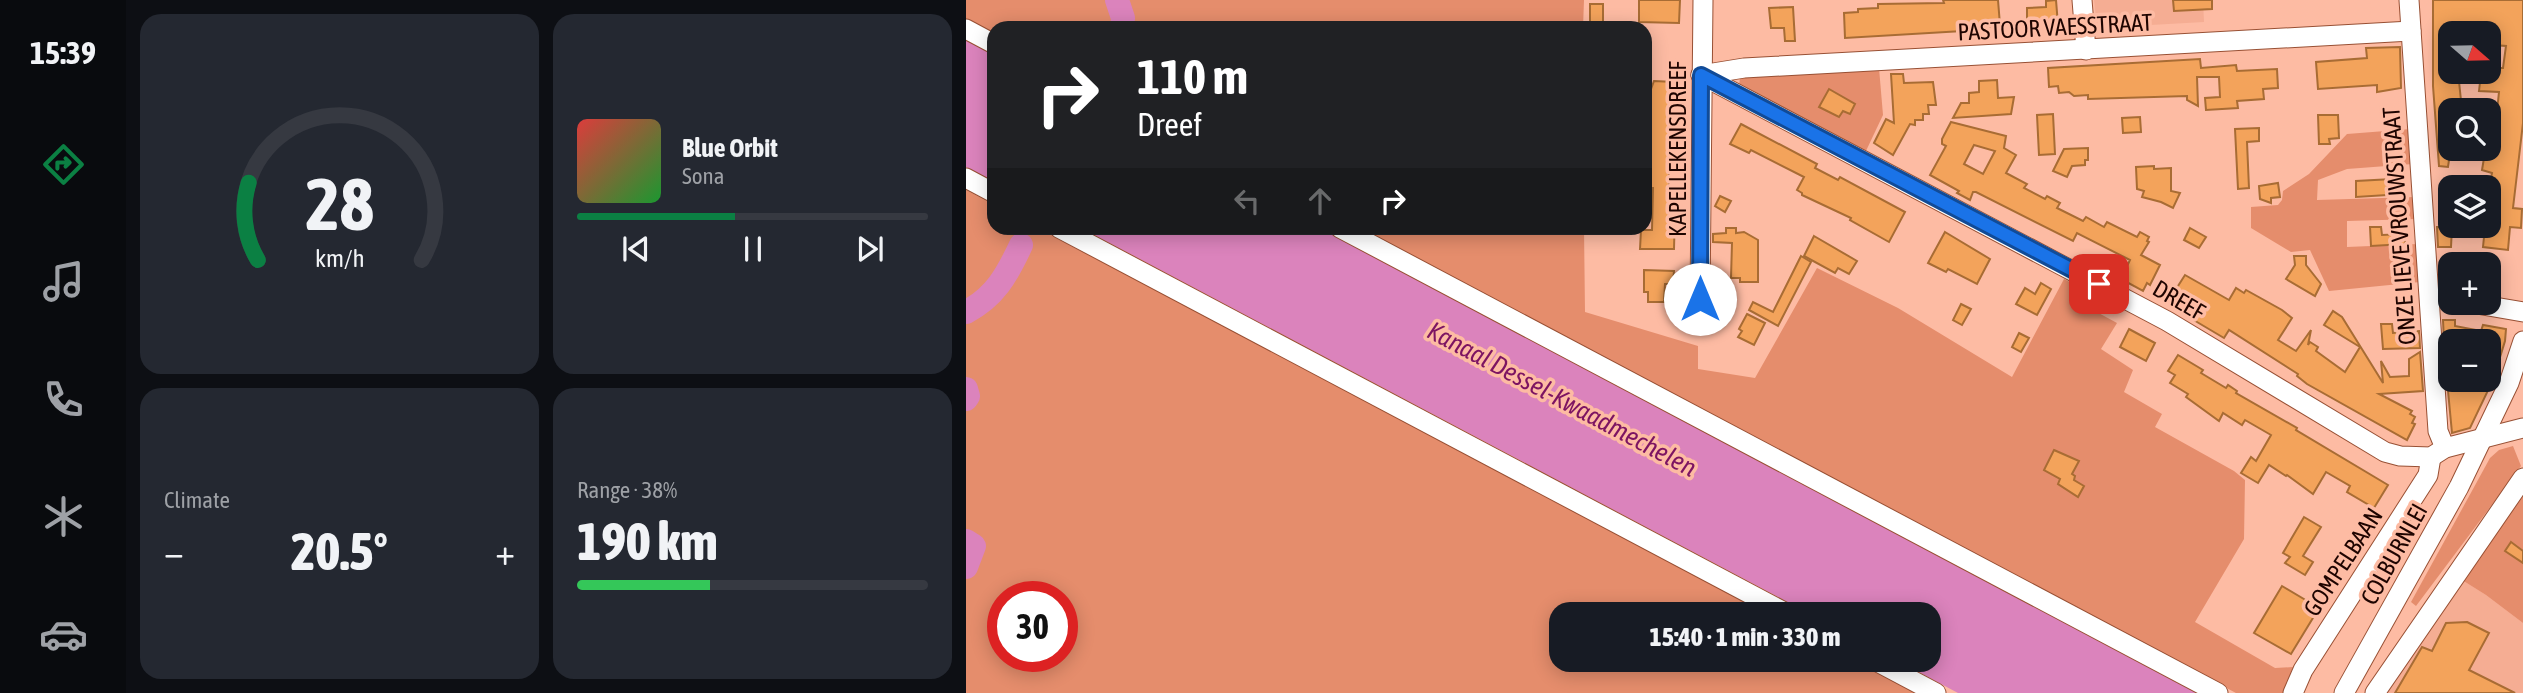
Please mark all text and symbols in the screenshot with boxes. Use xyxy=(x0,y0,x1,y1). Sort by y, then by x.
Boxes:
street label: PASTOOR VAESSTRAAT xyxy=(1957,8,2154,46)
north arrow xyxy=(2438,21,2501,84)
map controls xyxy=(2438,21,2501,392)
text: 15:39 xyxy=(30,34,96,71)
text: 110 m xyxy=(1137,48,1248,104)
icon: right xyxy=(1022,49,1113,140)
street label: KAPELLEKENSDREEF xyxy=(1664,61,1691,237)
button: search xyxy=(2438,98,2501,161)
text: Dreef xyxy=(1137,106,1202,143)
street label: ONZE LIEVE VROUWSTRAAT xyxy=(2377,106,2421,346)
text: Blue Orbit xyxy=(682,133,778,163)
icon: directions xyxy=(39,140,88,189)
text: 28 xyxy=(305,162,374,245)
text: Sona xyxy=(682,163,724,189)
button: layers xyxy=(2438,175,2501,238)
icon: left xyxy=(1228,182,1266,220)
icon: ahead xyxy=(1301,182,1339,220)
icon: right xyxy=(1374,182,1412,220)
icon: previous xyxy=(617,230,655,268)
icon: pause xyxy=(734,230,772,268)
icon: next xyxy=(851,230,889,268)
text: km/h xyxy=(315,244,364,272)
button: + xyxy=(2438,252,2501,315)
pin xyxy=(2069,254,2129,314)
icon: music xyxy=(39,257,88,306)
position arrow xyxy=(1663,262,1737,336)
icon: arrive xyxy=(2080,265,2118,303)
street label: DREEF xyxy=(2148,274,2210,326)
water label: Kanaal Dessel-Kwaadmechelen xyxy=(1422,315,1702,483)
button: − xyxy=(2438,329,2501,392)
icon: phone xyxy=(39,375,88,424)
text: Range · 38% xyxy=(577,477,677,503)
text: Climate xyxy=(164,487,230,513)
icon: climate xyxy=(39,492,88,541)
street label: COLBURNLEI xyxy=(2355,499,2433,609)
street label: GOMPELBAAN xyxy=(2298,503,2388,621)
text: 190 km xyxy=(577,511,718,571)
text: 20.5° xyxy=(291,521,388,581)
text: − xyxy=(164,530,184,573)
text: + xyxy=(495,530,515,573)
speed limit sign: 30 xyxy=(987,581,1078,672)
icon: car xyxy=(39,610,88,659)
text: 15:40 · 1 min · 330 m xyxy=(1650,622,1840,652)

